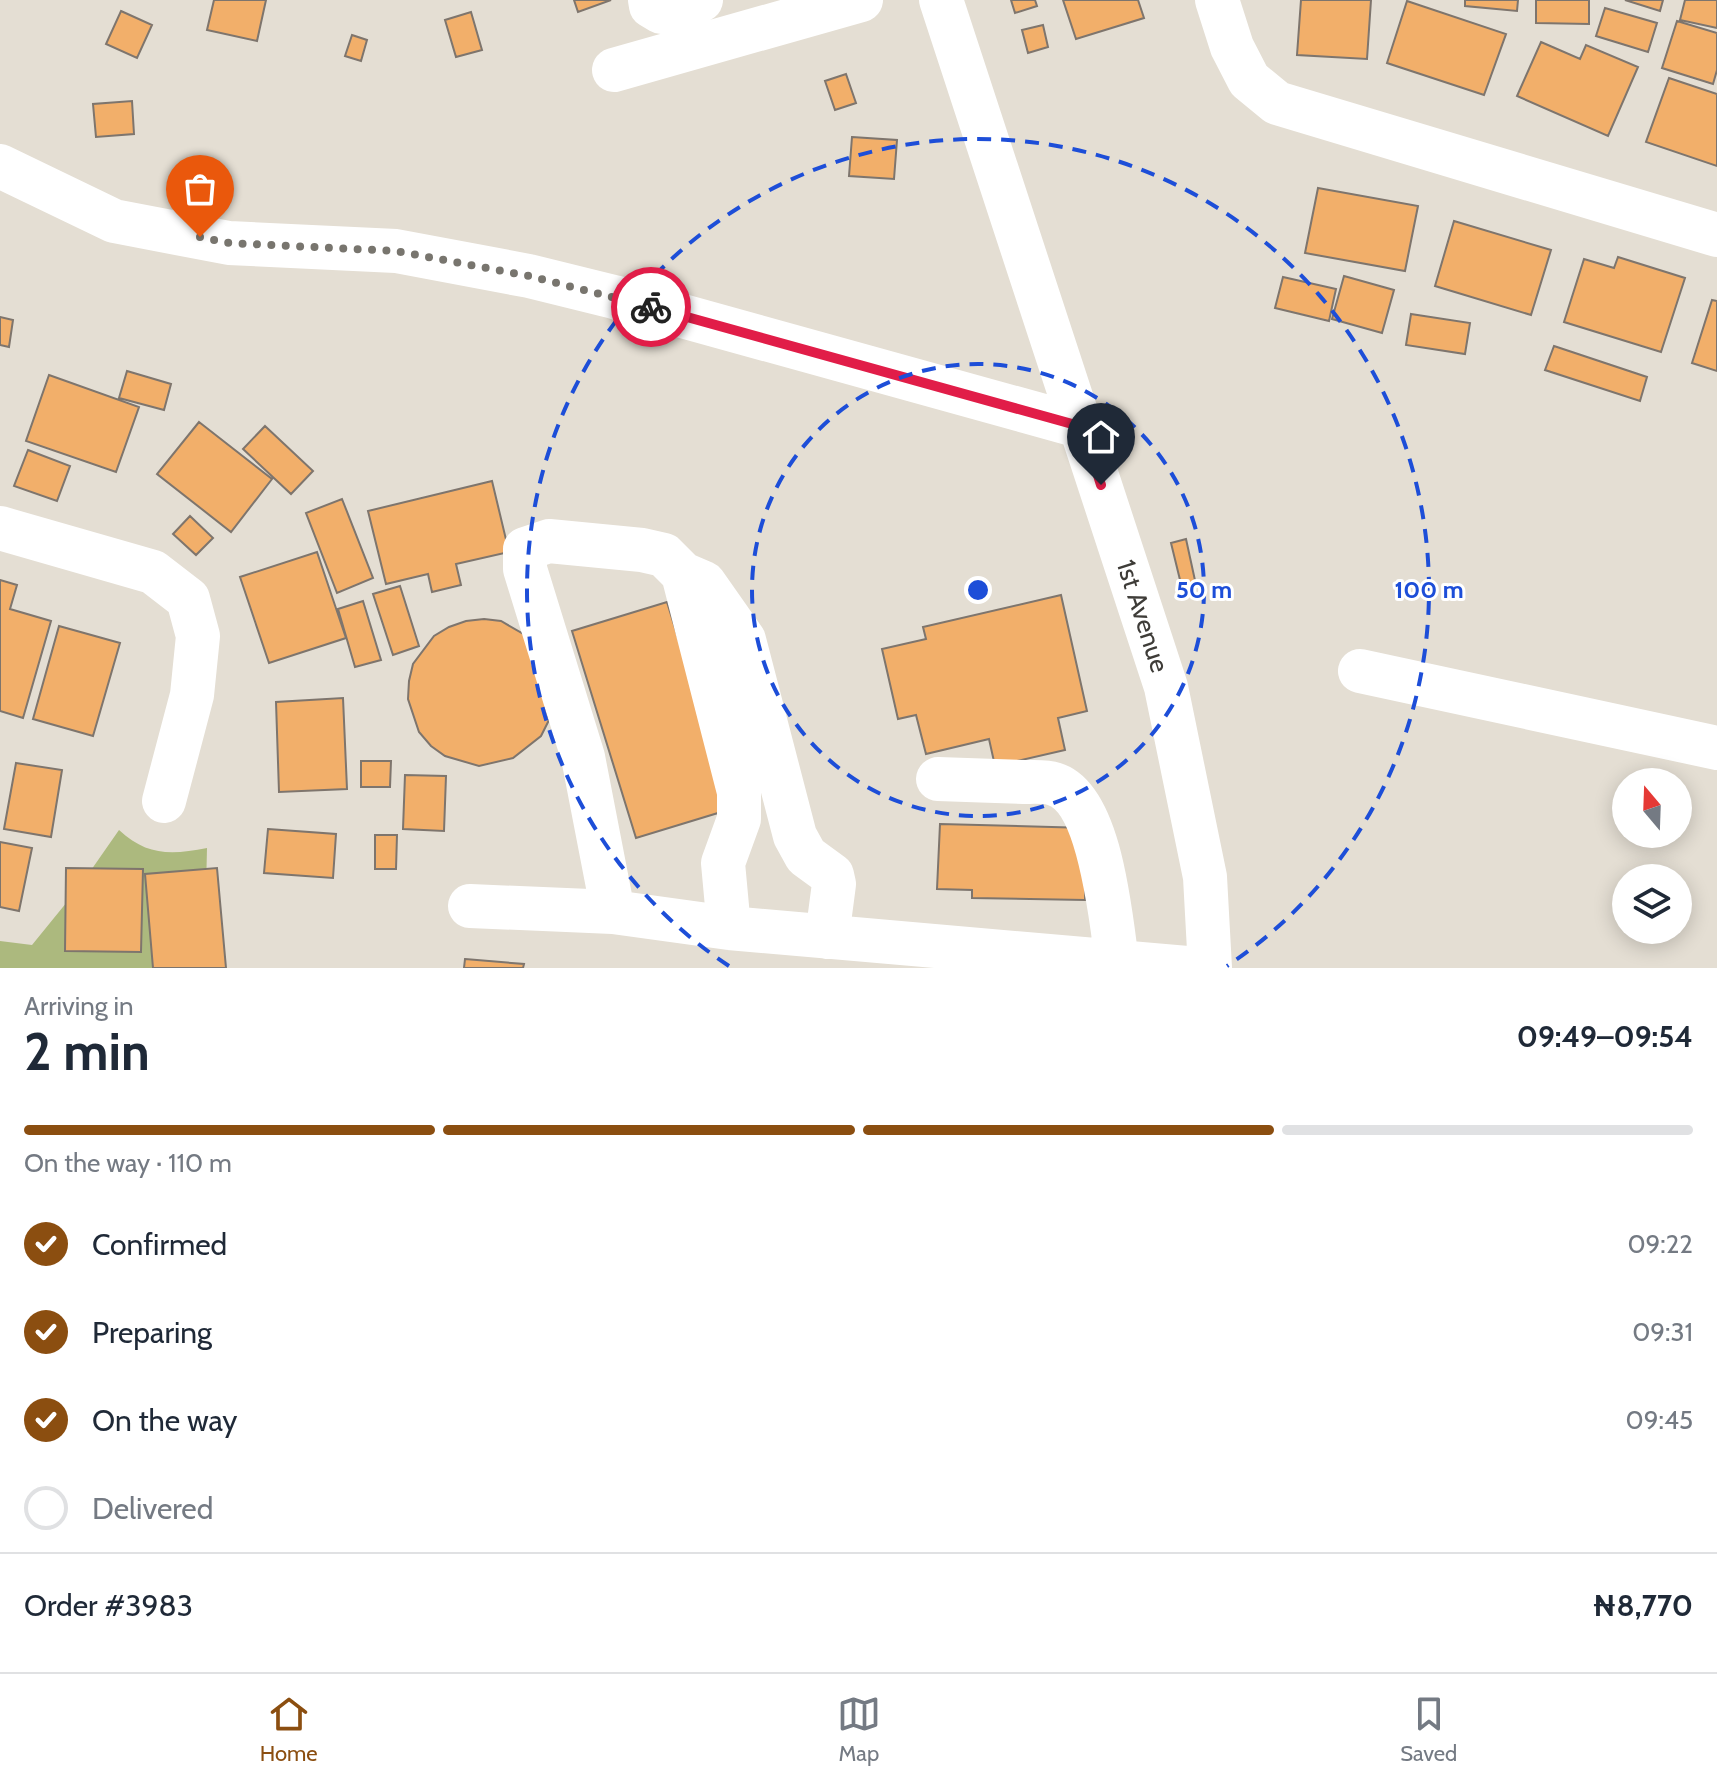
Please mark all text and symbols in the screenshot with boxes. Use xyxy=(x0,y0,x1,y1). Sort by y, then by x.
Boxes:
pin xyxy=(166,155,234,237)
icon: bag xyxy=(178,167,222,211)
courier xyxy=(611,267,691,347)
icon: bike xyxy=(629,285,673,329)
pin xyxy=(1067,403,1135,485)
icon: home xyxy=(1079,415,1123,459)
street label: 1st Avenue xyxy=(1110,556,1176,676)
text: 50 m xyxy=(1176,575,1232,604)
text: 100 m xyxy=(1394,575,1464,604)
centre of rings xyxy=(964,576,992,604)
north arrow xyxy=(1612,768,1692,848)
map controls xyxy=(1612,768,1692,944)
button: layers xyxy=(1612,864,1692,944)
text: Arriving in xyxy=(24,990,134,1022)
text: 09:49–09:54 xyxy=(1517,1018,1693,1055)
text: 2 min xyxy=(24,1020,150,1083)
text: On the way · 110 m xyxy=(24,1147,232,1179)
icon: check xyxy=(24,1222,68,1266)
text: Confirmed xyxy=(92,1226,227,1263)
text: 09:22 xyxy=(1627,1228,1693,1260)
icon: check xyxy=(24,1310,68,1354)
text: Preparing xyxy=(92,1314,212,1351)
text: 09:31 xyxy=(1632,1316,1693,1348)
icon: check xyxy=(24,1398,68,1442)
text: On the way xyxy=(92,1402,237,1439)
text: 09:45 xyxy=(1626,1404,1693,1436)
text: Delivered xyxy=(92,1490,213,1527)
text: Order #3983 xyxy=(24,1587,193,1624)
text: ₦8,770 xyxy=(1592,1587,1693,1624)
tab: Home xyxy=(260,1692,318,1767)
tab: Map xyxy=(837,1692,881,1767)
tab: Saved xyxy=(1400,1692,1457,1767)

